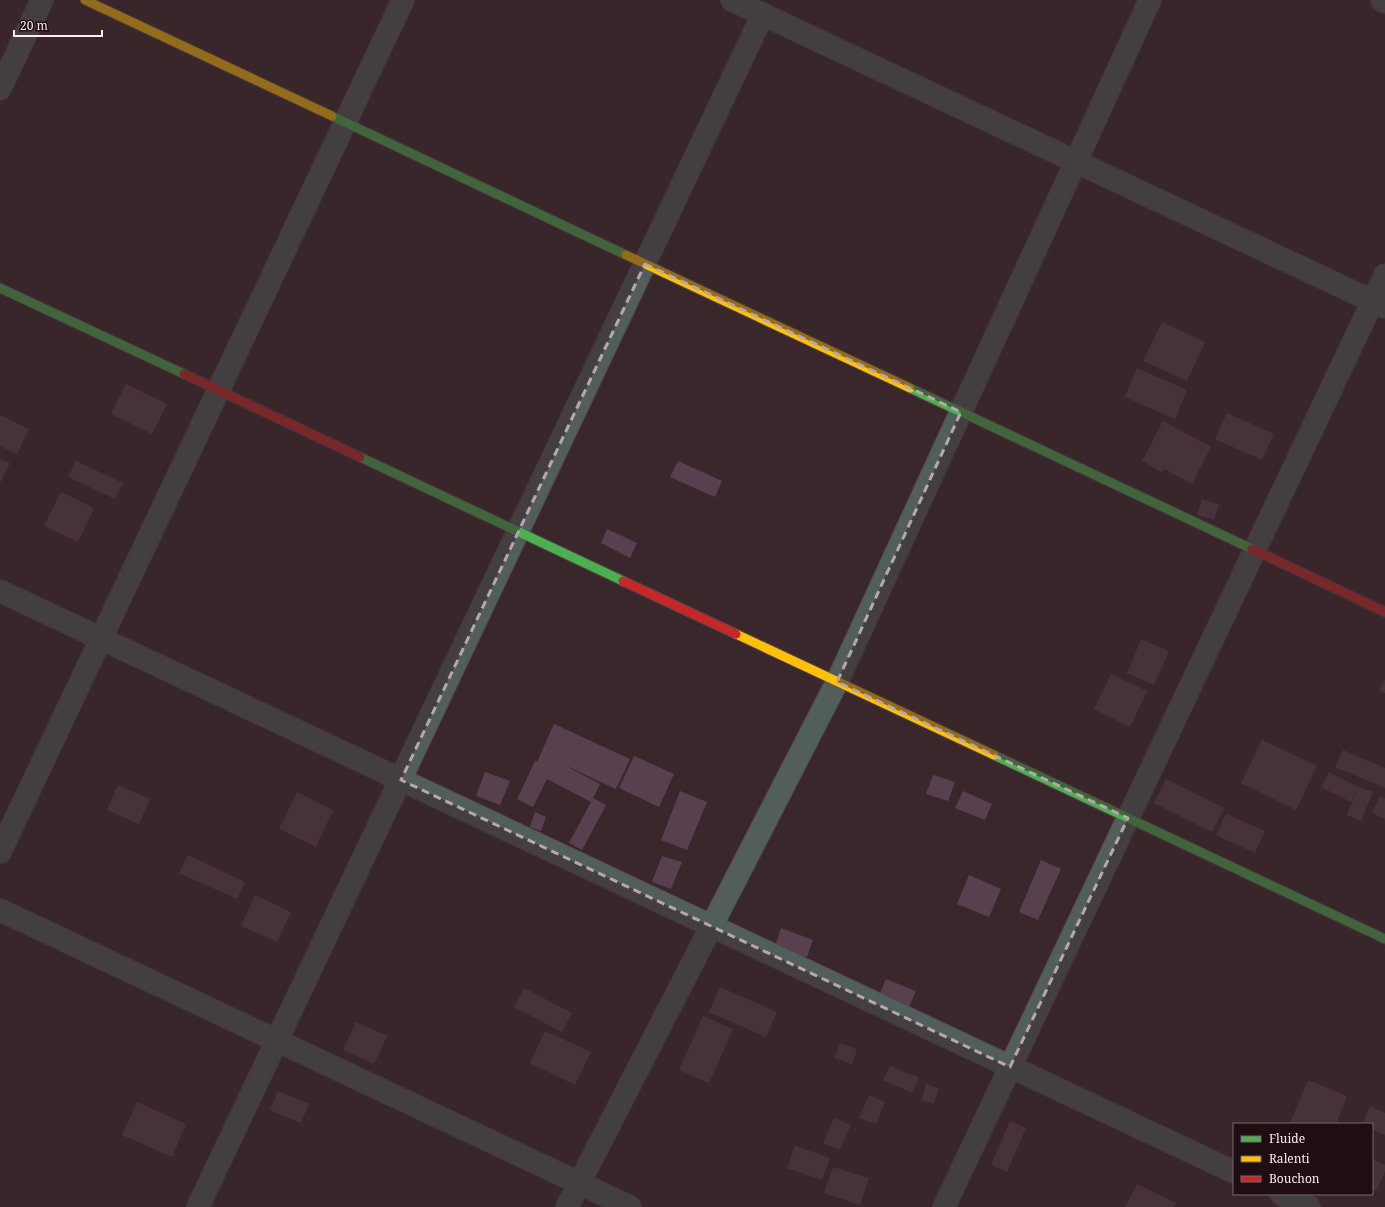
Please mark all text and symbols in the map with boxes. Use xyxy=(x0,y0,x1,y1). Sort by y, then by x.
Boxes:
scale bar xyxy=(14,12,102,38)
text: 20 m xyxy=(20,17,48,34)
legend xyxy=(1233,1123,1373,1195)
text: Fluide xyxy=(1269,1130,1305,1147)
text: Ralenti xyxy=(1269,1150,1310,1167)
text: Bouchon xyxy=(1269,1170,1320,1187)

